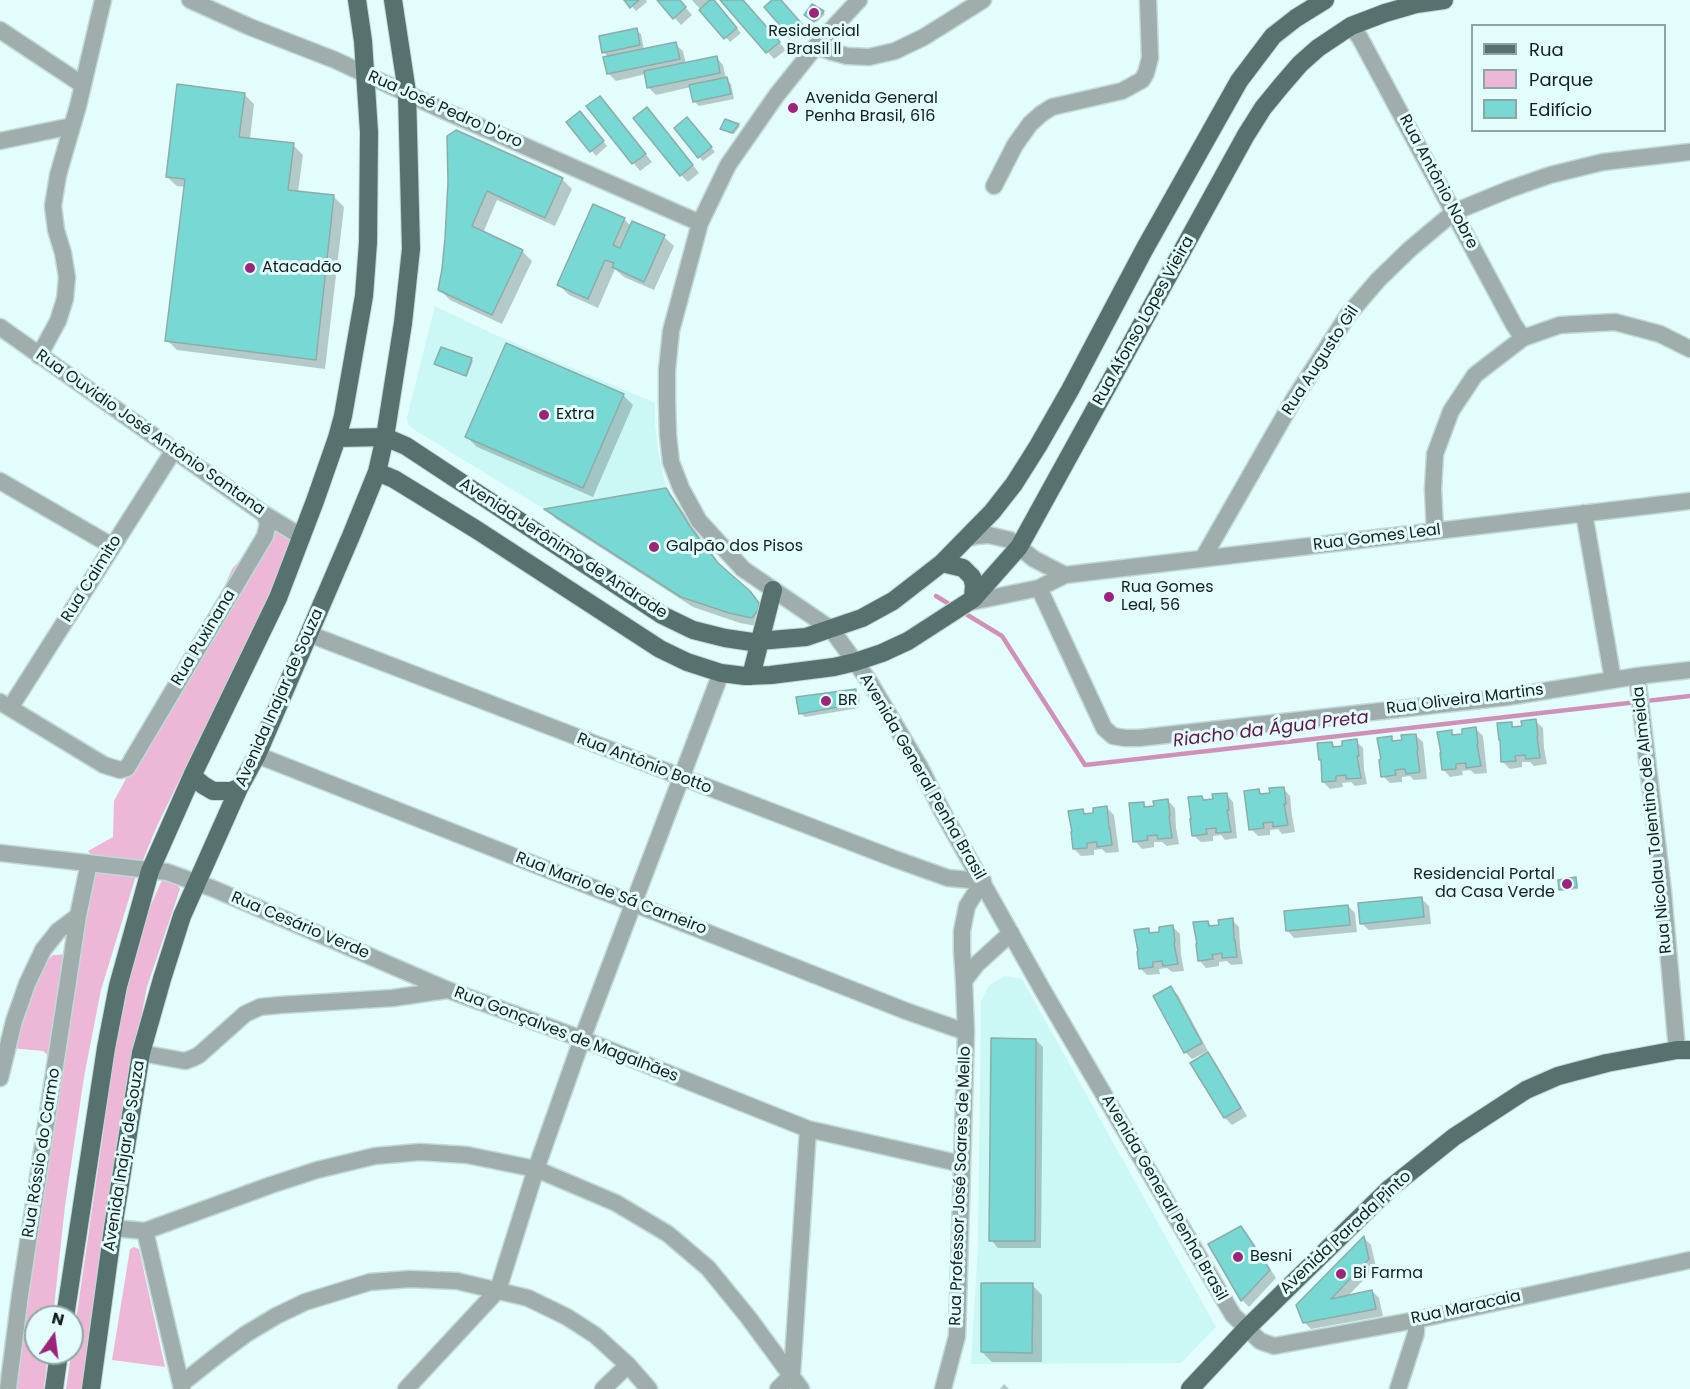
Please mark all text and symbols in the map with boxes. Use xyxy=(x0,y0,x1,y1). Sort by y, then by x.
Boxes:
marker: Residencial Brasil ll xyxy=(807,6,821,20)
place label: Residencial Brasil ll xyxy=(768,22,860,60)
legend xyxy=(1471,24,1666,132)
text: Rua xyxy=(1529,37,1564,62)
street label: Rua José Pedro D'oro xyxy=(365,67,525,153)
text: Parque xyxy=(1529,67,1593,92)
place label: Avenida General Penha Brasil, 616 xyxy=(805,89,938,127)
text: Edifício xyxy=(1529,97,1592,122)
marker: Avenida General Penha Brasil, 616 xyxy=(786,101,800,115)
street label: Rua Antônio Nobre xyxy=(1395,112,1481,252)
street label: Rua Afonso Lopes Vieira xyxy=(1089,233,1199,409)
place label: Atacadão xyxy=(262,258,342,278)
marker: Atacadão xyxy=(243,261,257,275)
street label: Rua Augusto Gil xyxy=(1279,303,1363,419)
street label: Rua Ouvidio José Antônio Santana xyxy=(32,346,268,520)
place label: Extra xyxy=(556,405,594,425)
marker: Extra xyxy=(537,408,551,422)
street label: Avenida Jerônimo de Andrade xyxy=(455,475,671,623)
street label: Rua Gomes Leal xyxy=(1312,521,1442,555)
street label: Rua Caimito xyxy=(58,532,126,626)
place label: Galpão dos Pisos xyxy=(666,537,803,557)
marker: Galpão dos Pisos xyxy=(647,540,661,554)
place label: Rua Gomes Leal, 56 xyxy=(1121,578,1213,616)
street label: Rua Puxinana xyxy=(168,587,240,689)
marker: Rua Gomes Leal, 56 xyxy=(1102,590,1116,604)
street label: Avenida Inajar de Souza xyxy=(232,606,328,790)
street label: Avenida General Penha Brasil xyxy=(855,671,989,883)
street label: Rua Oliveira Martins xyxy=(1385,681,1545,719)
street label: Rua Nicolau Tolentino de Almeida xyxy=(1629,685,1677,955)
place label: BR xyxy=(838,691,858,711)
marker: BR xyxy=(819,694,833,708)
water label: Riacho da Água Preta xyxy=(1172,707,1370,753)
street label: Rua Antônio Botto xyxy=(574,729,714,799)
street label: Rua Mario de Sá Carneiro xyxy=(513,849,709,939)
place label: Residencial Portal da Casa Verde xyxy=(1413,865,1555,903)
marker: Residencial Portal da Casa Verde xyxy=(1560,877,1574,891)
street label: Rua Cesário Verde xyxy=(228,888,372,964)
street label: Rua Gonçalves de Magalhães xyxy=(451,983,681,1087)
street label: Rua Professor José Soares de Mello xyxy=(947,1046,975,1326)
street label: Avenida Inajar de Souza xyxy=(100,1059,150,1253)
street label: Rua Róssio do Carmo xyxy=(19,1067,65,1239)
street label: Avenida General Penha Brasil xyxy=(1097,1092,1231,1304)
street label: Avenida Parada Pinto xyxy=(1277,1167,1415,1299)
place label: Besni xyxy=(1250,1247,1292,1267)
marker: Besni xyxy=(1231,1250,1245,1264)
place label: Bi Farma xyxy=(1353,1264,1423,1284)
marker: Bi Farma xyxy=(1334,1267,1348,1281)
street label: Rua Maracaia xyxy=(1409,1287,1523,1329)
north arrow xyxy=(24,1305,84,1365)
text: N xyxy=(49,1306,67,1332)

